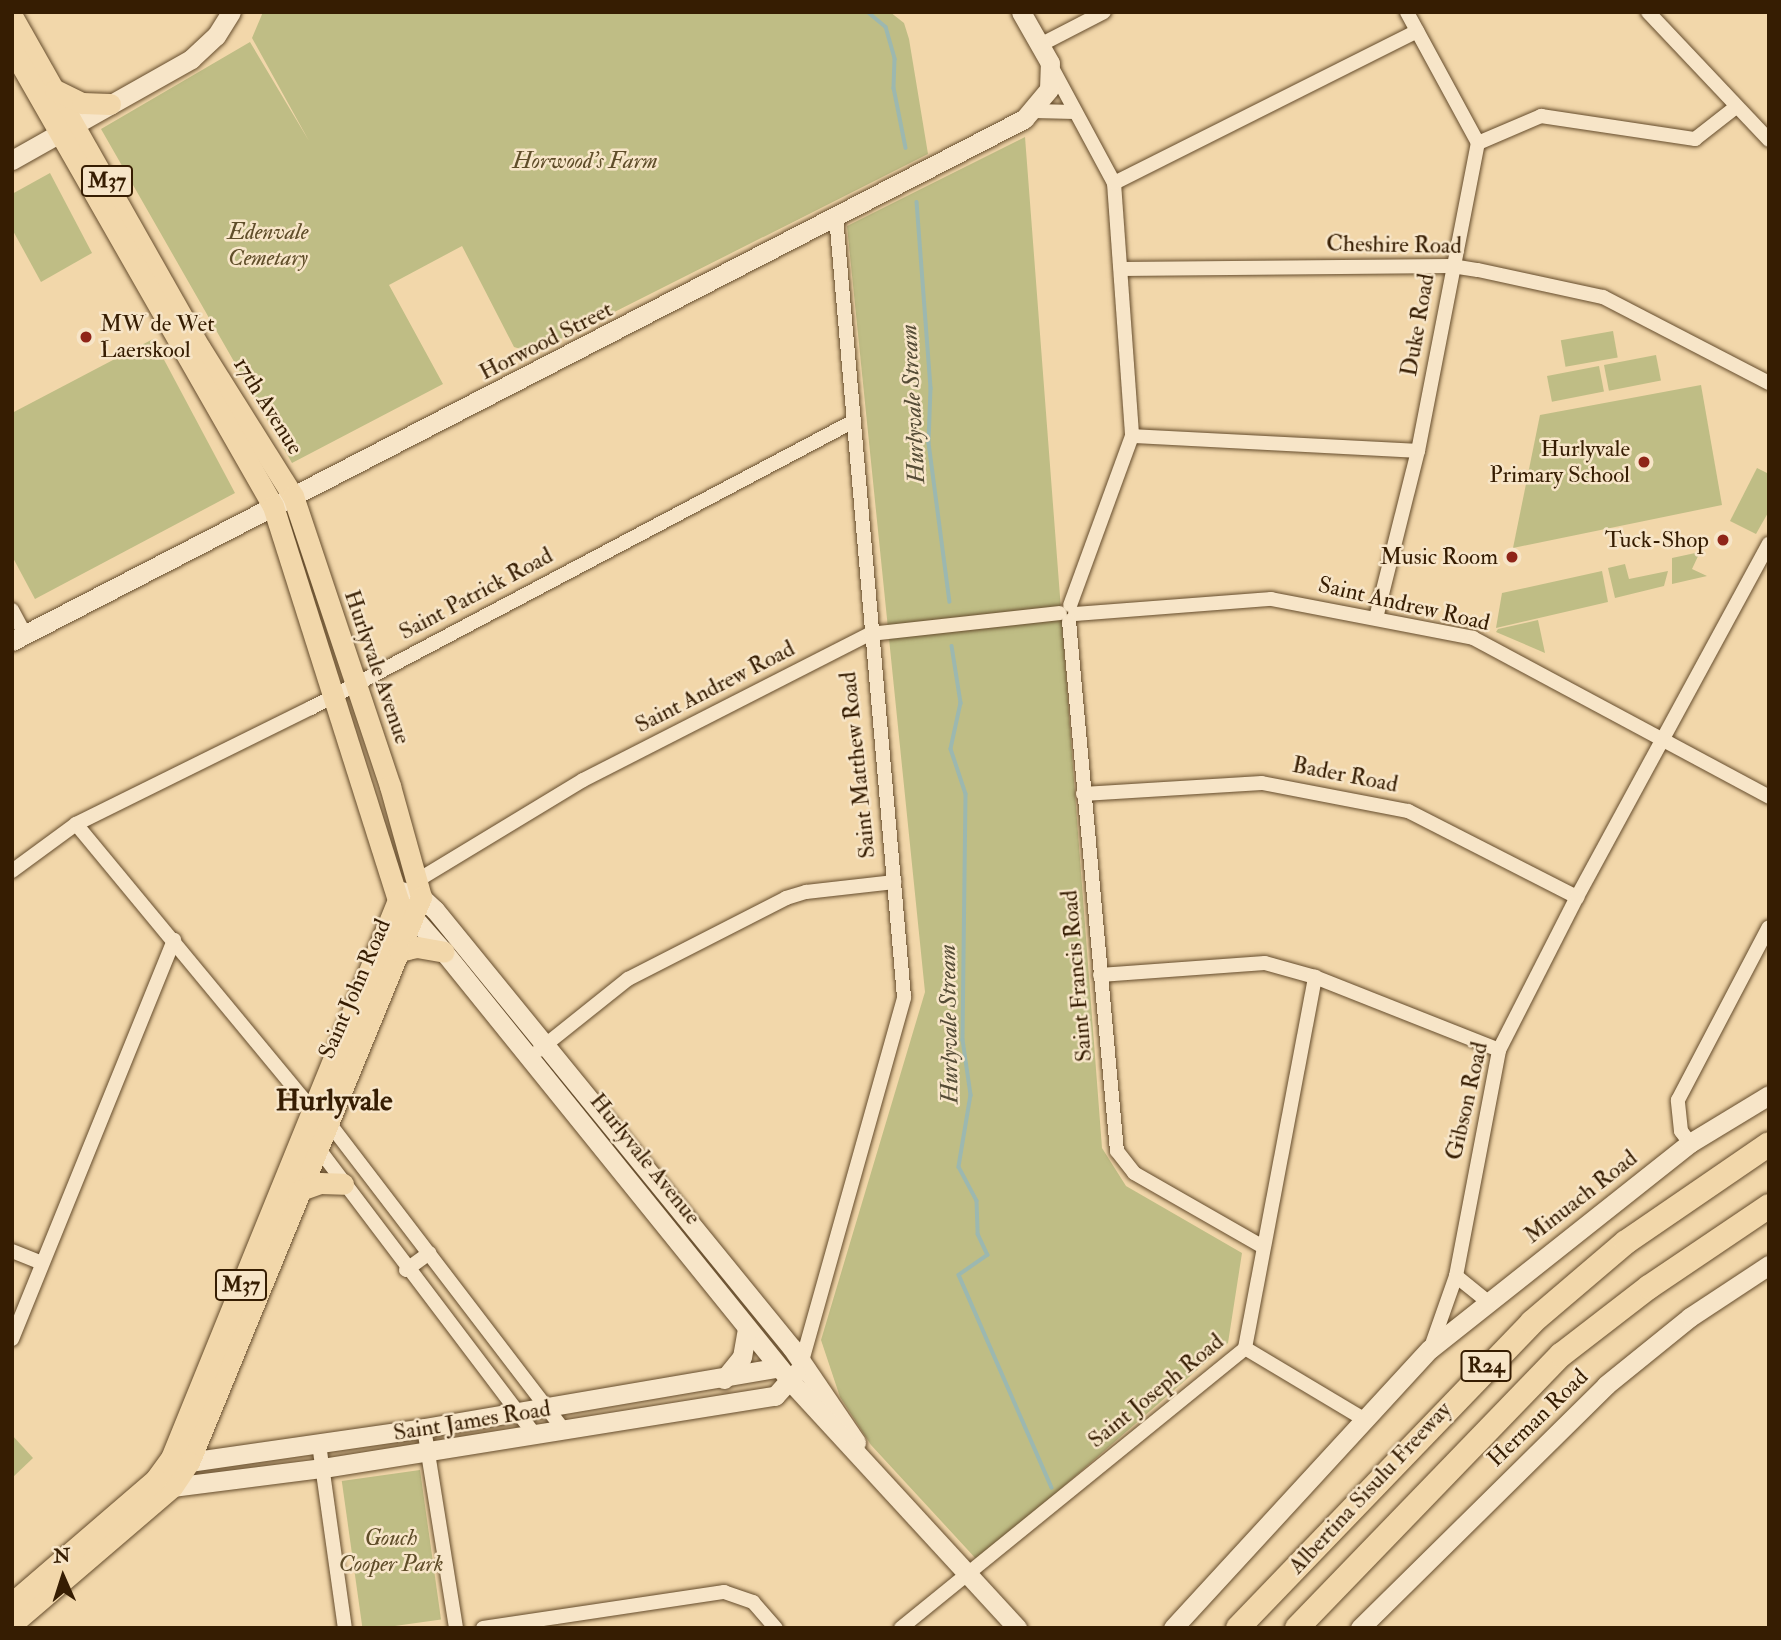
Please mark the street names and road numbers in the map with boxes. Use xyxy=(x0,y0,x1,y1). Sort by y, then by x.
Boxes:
road number: M37 xyxy=(81,164,133,198)
street label: Cheshire Road xyxy=(1326,230,1462,260)
street label: Duke Road xyxy=(1395,271,1441,379)
street label: Horwood Street xyxy=(475,296,617,386)
street label: 17th Avenue xyxy=(227,352,309,460)
street label: Saint Patrick Road xyxy=(394,542,558,646)
street label: Saint Andrew Road xyxy=(1315,571,1493,637)
street label: Hurlyvale Avenue xyxy=(338,586,416,748)
street label: Saint Andrew Road xyxy=(631,635,799,739)
street label: Saint Matthew Road xyxy=(834,670,882,860)
street label: Bader Road xyxy=(1290,751,1400,799)
street label: Saint Francis Road xyxy=(1056,889,1098,1063)
street label: Saint John Road xyxy=(313,915,397,1063)
street label: Gibson Road xyxy=(1440,1039,1494,1163)
street label: Hurlyvale Avenue xyxy=(584,1088,706,1230)
street label: Minuach Road xyxy=(1519,1144,1643,1250)
road number: M37 xyxy=(215,1268,267,1302)
street label: Saint Joseph Road xyxy=(1083,1328,1229,1454)
road number: R24 xyxy=(1460,1348,1512,1384)
street label: Herman Road xyxy=(1482,1363,1594,1473)
street label: Saint James Road xyxy=(391,1395,553,1447)
street label: Albertina Sisulu Freeway xyxy=(1283,1396,1457,1580)

